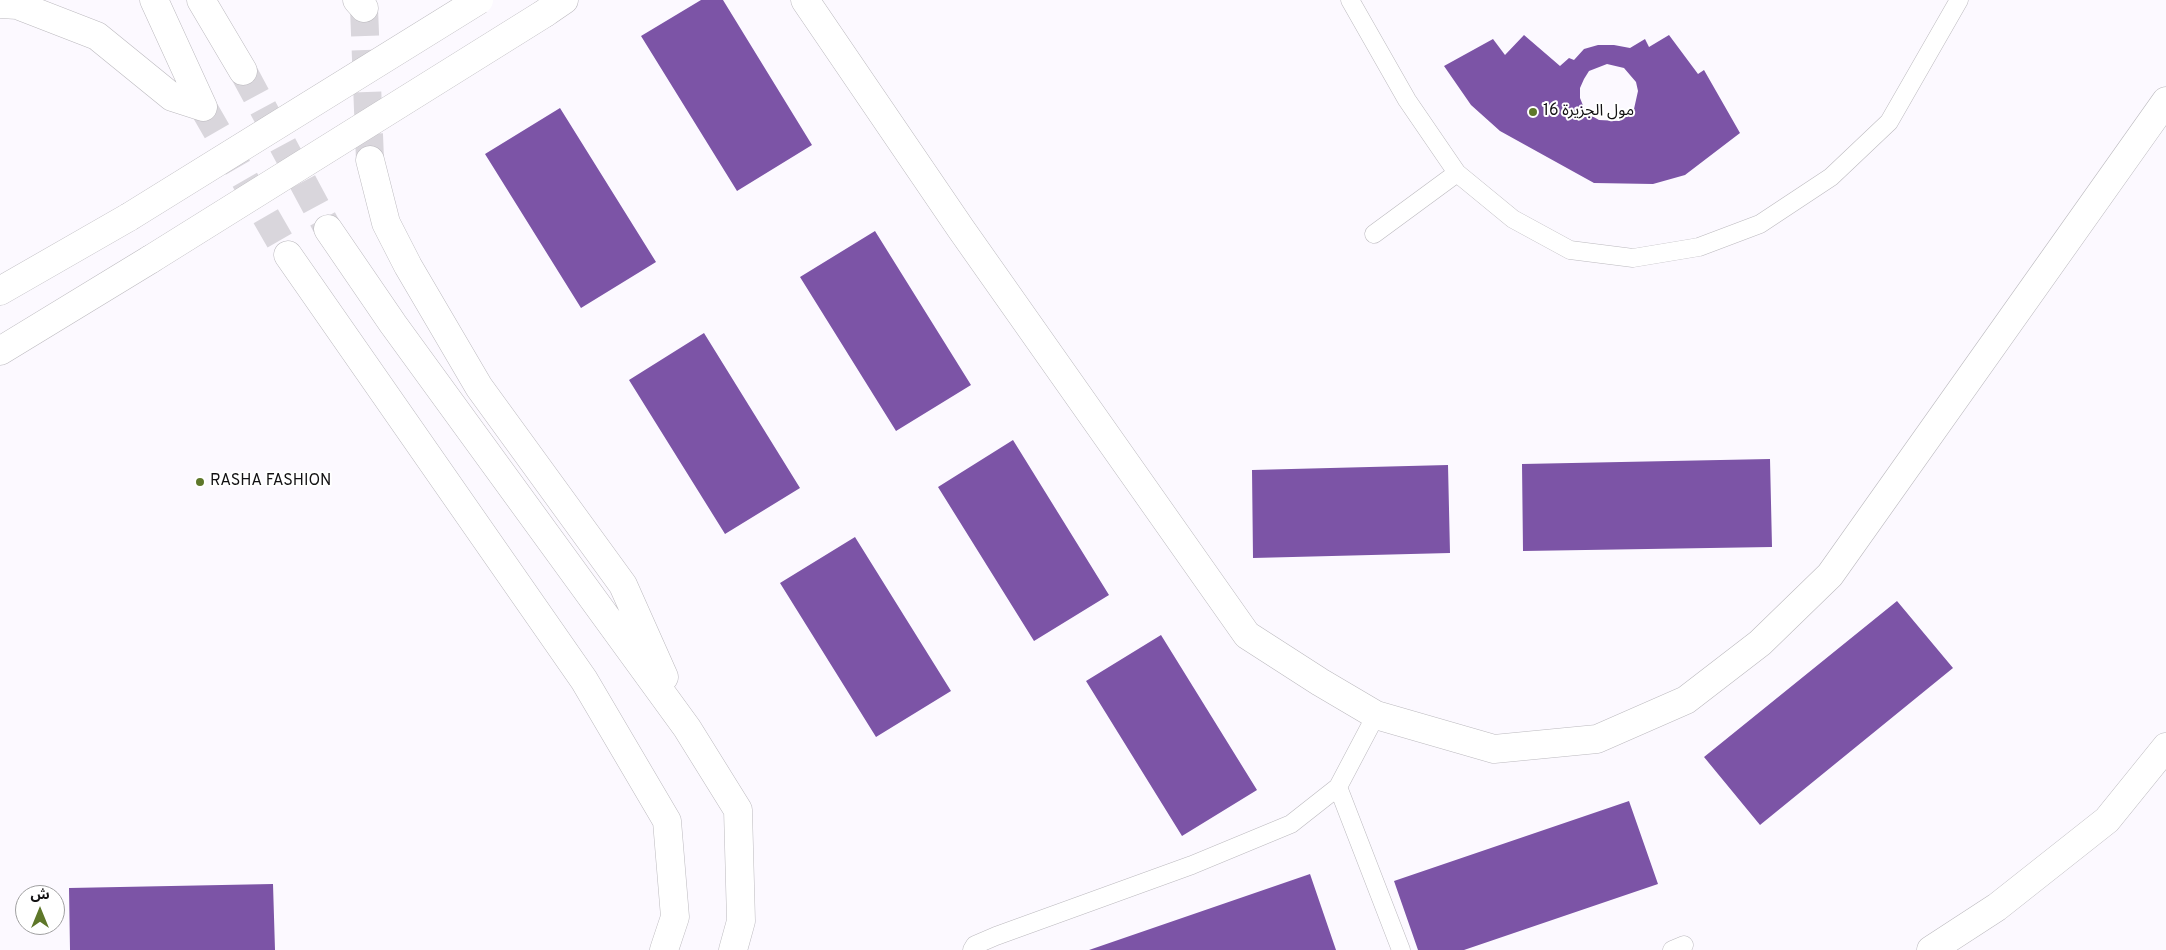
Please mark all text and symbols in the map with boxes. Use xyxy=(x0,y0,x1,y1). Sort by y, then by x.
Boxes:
place label: مول الجزيرة 16 xyxy=(1543,102,1634,122)
marker: مول الجزيرة 16 xyxy=(1527,106,1539,118)
place label: RASHA FASHION xyxy=(210,472,331,492)
marker: RASHA FASHION xyxy=(194,476,206,488)
north arrow xyxy=(15,885,65,935)
text: ش xyxy=(30,887,50,904)

